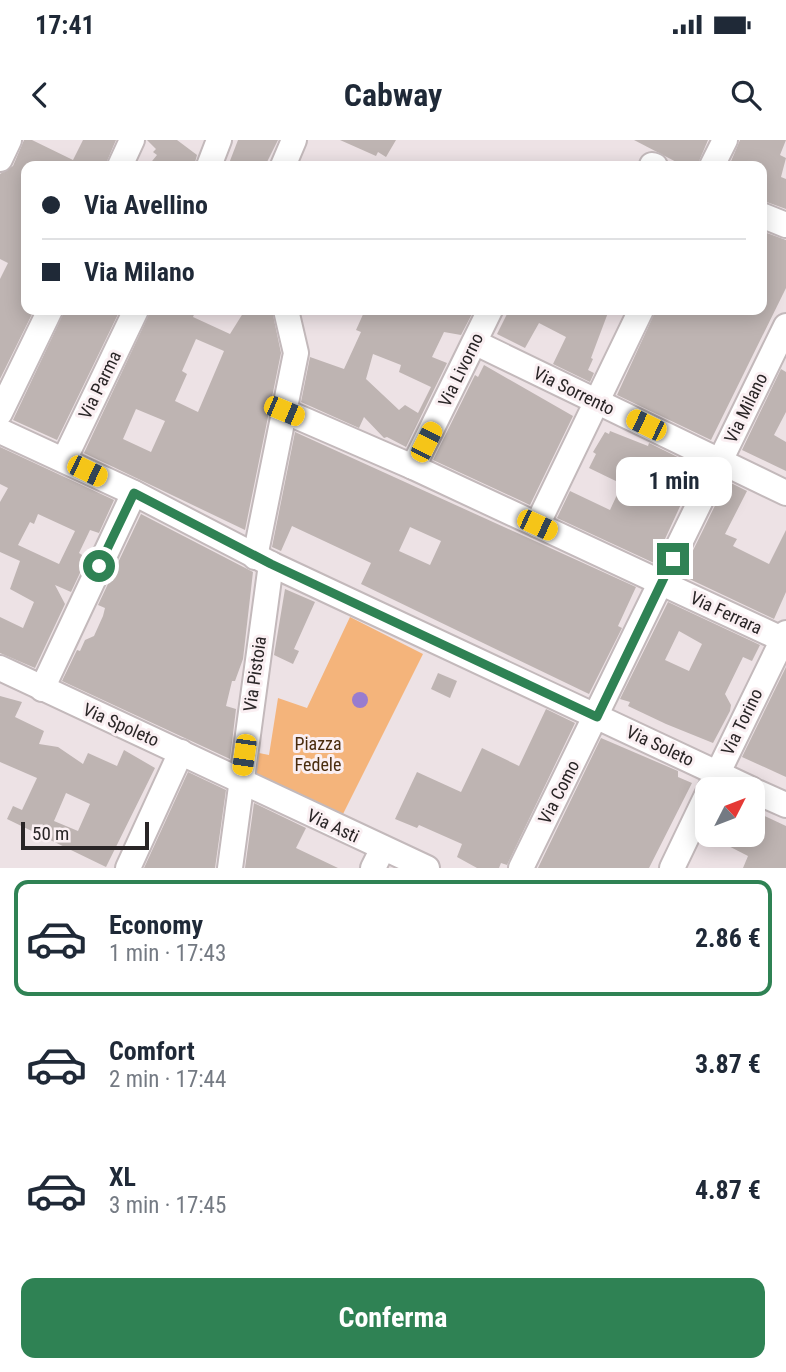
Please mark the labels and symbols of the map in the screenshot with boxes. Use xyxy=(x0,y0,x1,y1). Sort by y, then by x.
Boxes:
street label: Via Livorno xyxy=(434,329,487,410)
street label: Via Parma xyxy=(74,347,125,422)
street label: Via Sorrento xyxy=(530,362,618,419)
street label: Via Milano xyxy=(720,369,771,446)
car xyxy=(261,393,308,429)
car xyxy=(623,406,670,444)
car xyxy=(408,419,445,465)
car xyxy=(64,452,111,490)
callout: 1 min xyxy=(615,458,731,506)
car xyxy=(514,507,561,543)
route end xyxy=(657,543,689,575)
route start xyxy=(83,550,115,582)
street label: Via Ferrara xyxy=(687,587,765,638)
street label: Via Pistoia xyxy=(239,635,270,713)
street label: Via Torino xyxy=(716,685,767,759)
street label: Via Spoleto xyxy=(80,698,162,751)
street label: Via Soleto xyxy=(623,721,697,770)
car xyxy=(231,733,258,777)
park label: Piazza Fedele xyxy=(294,733,342,775)
street label: Via Como xyxy=(534,756,584,827)
north arrow xyxy=(695,777,765,847)
street label: Via Asti xyxy=(304,804,363,847)
scale bar xyxy=(21,819,149,851)

